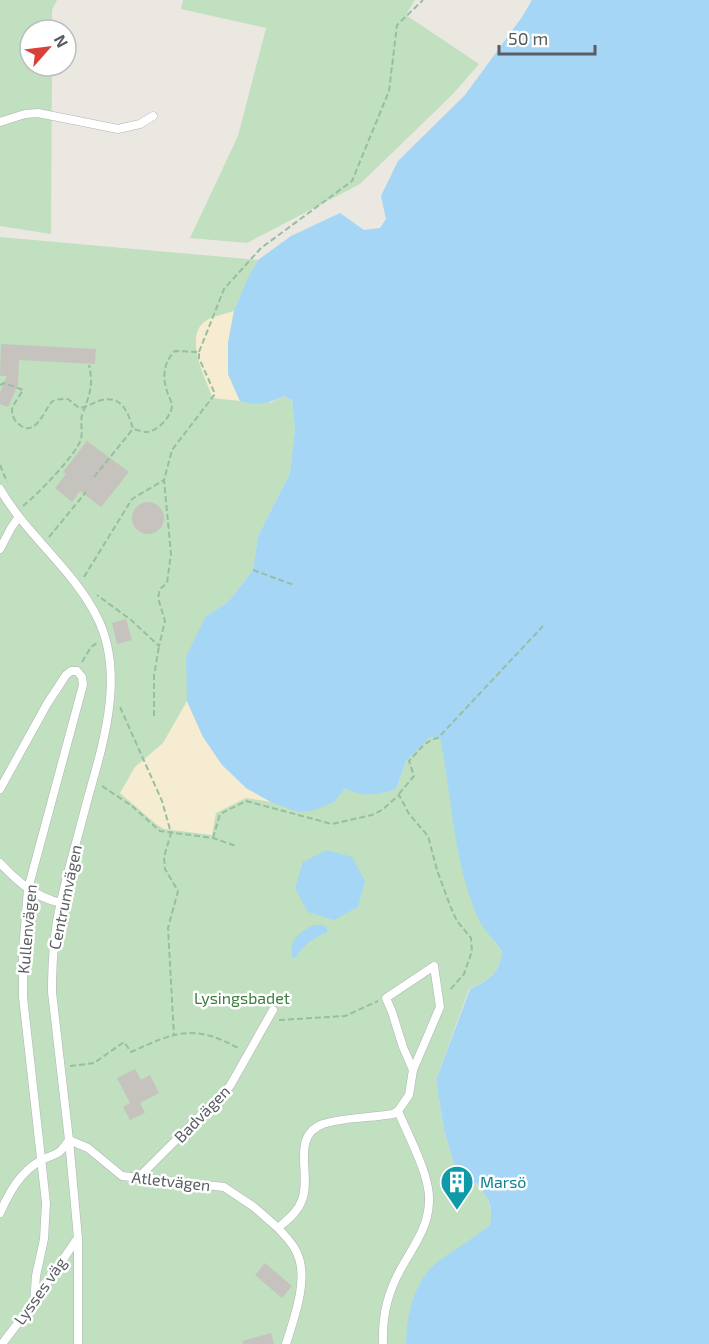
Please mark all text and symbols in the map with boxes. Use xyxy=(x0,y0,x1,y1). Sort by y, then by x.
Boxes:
north arrow xyxy=(18,18,78,78)
scale bar xyxy=(499,18,595,56)
text: 50 m xyxy=(508,27,548,49)
text: N xyxy=(51,31,73,50)
street label: Centrumvägen xyxy=(44,843,85,951)
street label: Kullenvägen xyxy=(13,883,40,975)
park label: Lysingsbadet xyxy=(194,988,290,1007)
street label: Badvägen xyxy=(170,1081,233,1146)
building icon: Marsö xyxy=(439,1164,475,1211)
street label: Atletvägen xyxy=(131,1167,211,1194)
place label: Marsö xyxy=(480,1172,526,1191)
street label: Lysses väg xyxy=(9,1253,70,1328)

